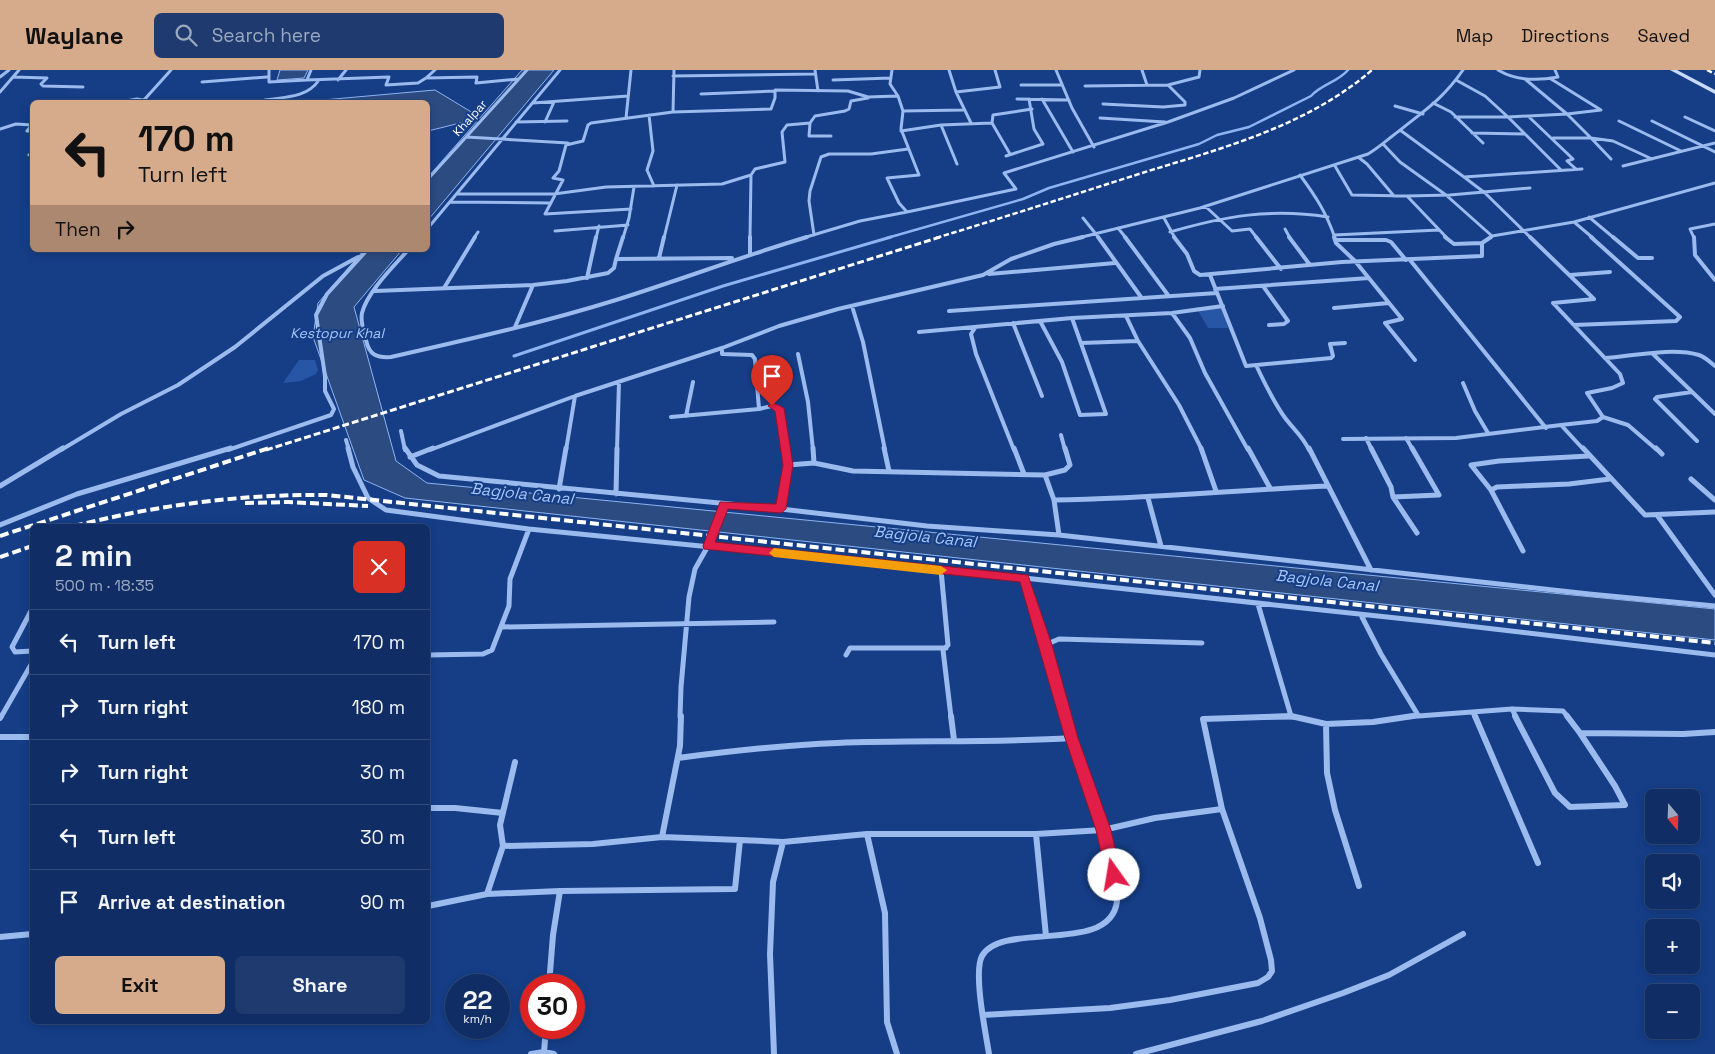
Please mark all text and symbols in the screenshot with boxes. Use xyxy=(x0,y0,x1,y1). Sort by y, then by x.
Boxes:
search box xyxy=(154,13,504,58)
text: Waylane xyxy=(25,20,124,51)
icon: search xyxy=(172,21,200,49)
text: Search here xyxy=(212,23,321,48)
text: Map xyxy=(1456,24,1493,47)
text: Directions xyxy=(1521,24,1610,47)
text: Saved xyxy=(1638,24,1690,47)
street label: Khalpar xyxy=(449,96,491,140)
text: 170 m xyxy=(138,117,235,161)
icon: left xyxy=(55,120,120,185)
text: Turn left xyxy=(138,160,228,188)
icon: right xyxy=(111,215,139,243)
text: Then xyxy=(55,217,101,242)
water label: Kestopur Khal xyxy=(290,324,385,342)
pin xyxy=(751,355,793,406)
icon: arrive xyxy=(758,362,786,390)
water label: Bagjola Canal xyxy=(469,478,576,510)
water label: Bagjola Canal xyxy=(872,521,979,553)
text: 2 min xyxy=(55,536,133,575)
button: close xyxy=(353,541,405,593)
water label: Bagjola Canal xyxy=(1274,565,1381,597)
text: 500 m · 18:35 xyxy=(55,575,154,596)
icon: left xyxy=(55,628,83,656)
text: Turn left xyxy=(98,630,176,655)
text: 170 m xyxy=(353,630,405,655)
icon: right xyxy=(55,693,83,721)
text: Turn right xyxy=(98,695,188,720)
text: 180 m xyxy=(352,695,405,720)
icon: right xyxy=(55,758,83,786)
text: Turn right xyxy=(98,760,188,785)
text: 30 m xyxy=(360,760,405,785)
north arrow xyxy=(1645,789,1700,844)
map controls xyxy=(1645,789,1700,1039)
icon: left xyxy=(55,823,83,851)
text: Turn left xyxy=(98,825,176,850)
text: 30 m xyxy=(360,825,405,850)
position arrow xyxy=(1087,848,1139,900)
button: sound xyxy=(1645,854,1700,909)
icon: arrive xyxy=(55,888,83,916)
text: Arrive at destination xyxy=(98,890,286,915)
text: 90 m xyxy=(360,890,405,915)
button: + xyxy=(1645,919,1700,974)
button: Exit xyxy=(55,956,225,1014)
button: Share xyxy=(235,956,405,1014)
speed limit sign: 30 xyxy=(520,974,585,1039)
text: 22 xyxy=(463,984,492,1016)
button: − xyxy=(1645,984,1700,1039)
text: km/h xyxy=(463,1011,492,1027)

